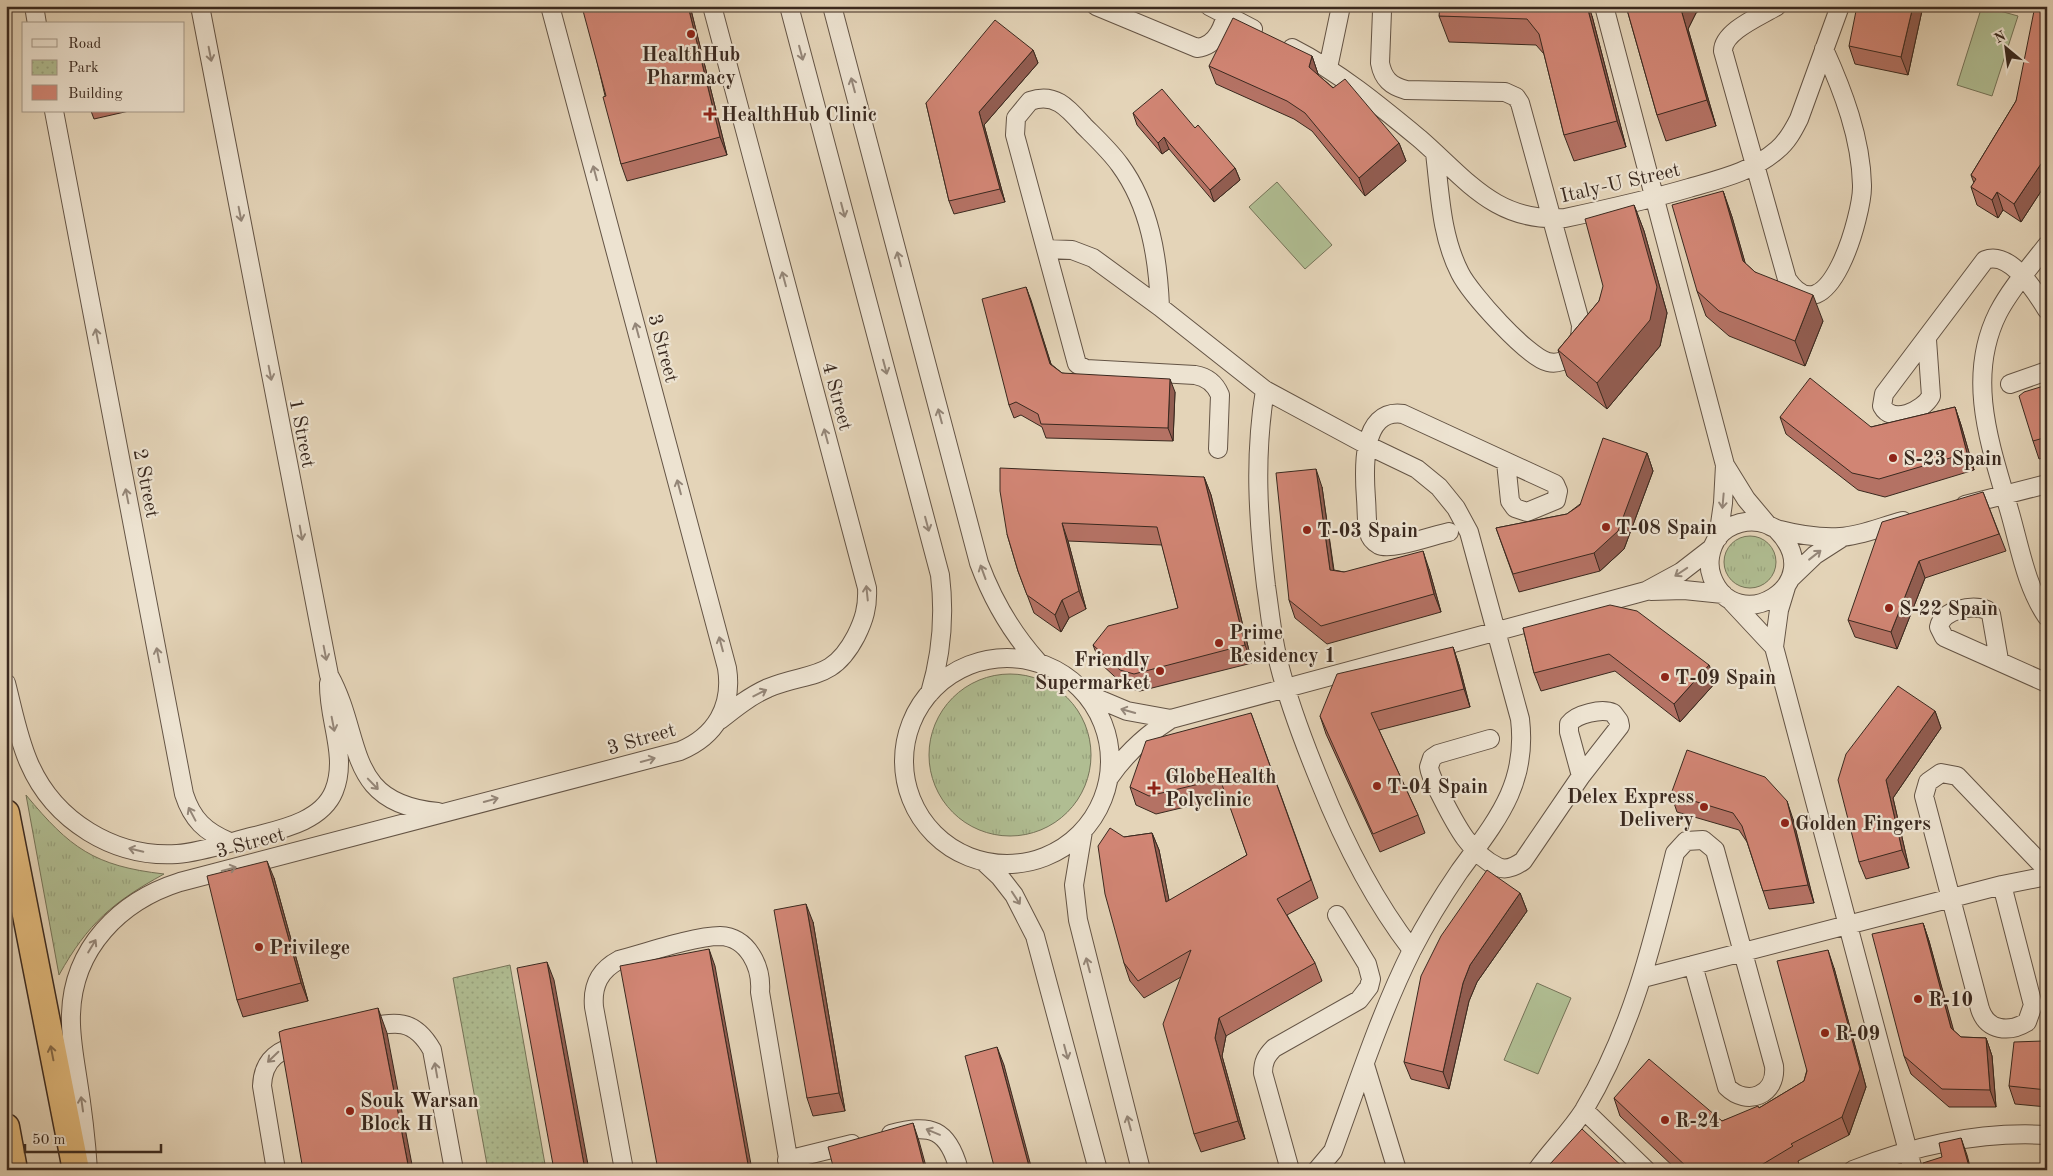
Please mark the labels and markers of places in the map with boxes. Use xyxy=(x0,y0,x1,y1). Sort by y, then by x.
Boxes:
marker: HealthHub Pharmacy xyxy=(685,28,697,40)
place label: HealthHub Pharmacy xyxy=(642,46,740,89)
place label: HealthHub Clinic xyxy=(721,106,877,126)
marker: HealthHub Clinic xyxy=(703,107,717,121)
place label: S-23 Spain xyxy=(1903,450,2002,470)
marker: S-23 Spain xyxy=(1887,452,1899,464)
place label: T-08 Spain xyxy=(1616,519,1717,539)
marker: T-08 Spain xyxy=(1600,521,1612,533)
place label: T-03 Spain xyxy=(1317,522,1418,542)
marker: T-03 Spain xyxy=(1301,524,1313,536)
place label: S-22 Spain xyxy=(1899,600,1998,620)
marker: S-22 Spain xyxy=(1883,602,1895,614)
place label: Prime Residency 1 xyxy=(1229,624,1336,667)
marker: Prime Residency 1 xyxy=(1213,637,1225,649)
place label: Friendly Supermarket xyxy=(1035,651,1150,694)
marker: Friendly Supermarket xyxy=(1154,665,1166,677)
place label: T-09 Spain xyxy=(1675,669,1776,689)
marker: T-09 Spain xyxy=(1659,671,1671,683)
place label: GlobeHealth Polyclinic xyxy=(1165,768,1276,811)
place label: T-04 Spain xyxy=(1387,778,1488,798)
marker: T-04 Spain xyxy=(1371,780,1383,792)
marker: GlobeHealth Polyclinic xyxy=(1147,781,1161,795)
place label: Delex Express Delivery xyxy=(1567,788,1694,831)
marker: Delex Express Delivery xyxy=(1698,801,1710,813)
place label: Golden Fingers xyxy=(1795,815,1931,835)
marker: Golden Fingers xyxy=(1779,817,1791,829)
place label: Privilege xyxy=(269,939,350,959)
marker: Privilege xyxy=(253,941,265,953)
place label: R-10 xyxy=(1928,991,1973,1011)
marker: R-10 xyxy=(1912,993,1924,1005)
place label: R-09 xyxy=(1835,1025,1880,1045)
marker: R-09 xyxy=(1819,1027,1831,1039)
place label: Souk Warsan Block H xyxy=(360,1092,479,1135)
marker: Souk Warsan Block H xyxy=(344,1105,356,1117)
place label: R-24 xyxy=(1675,1112,1720,1132)
marker: R-24 xyxy=(1659,1114,1671,1126)

